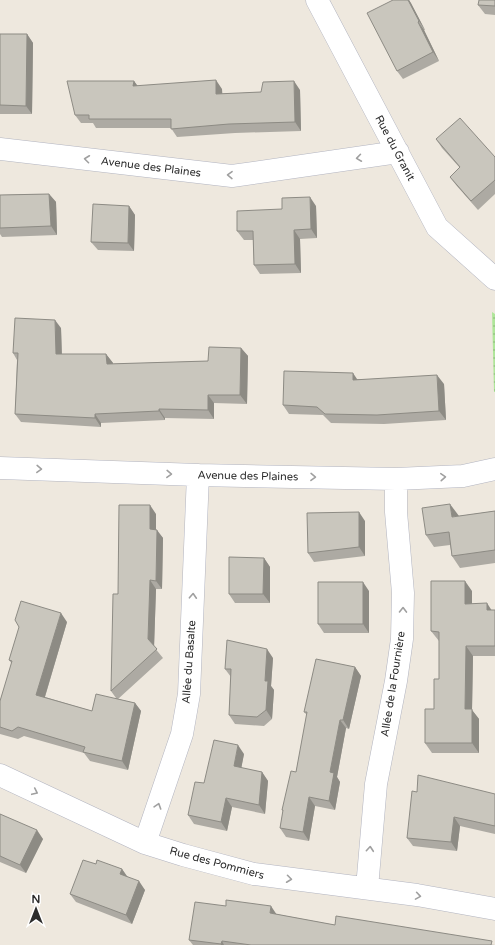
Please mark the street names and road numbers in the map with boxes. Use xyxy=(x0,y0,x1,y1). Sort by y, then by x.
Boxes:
street label: Rue du Granit xyxy=(372,113,418,183)
street label: Avenue des Plaines xyxy=(100,154,202,180)
street label: Avenue des Plaines xyxy=(198,469,298,483)
street label: Allée du Basalte xyxy=(180,620,198,704)
street label: Allée de la Fournière xyxy=(378,630,408,738)
street label: Rue des Pommiers xyxy=(168,844,266,882)

